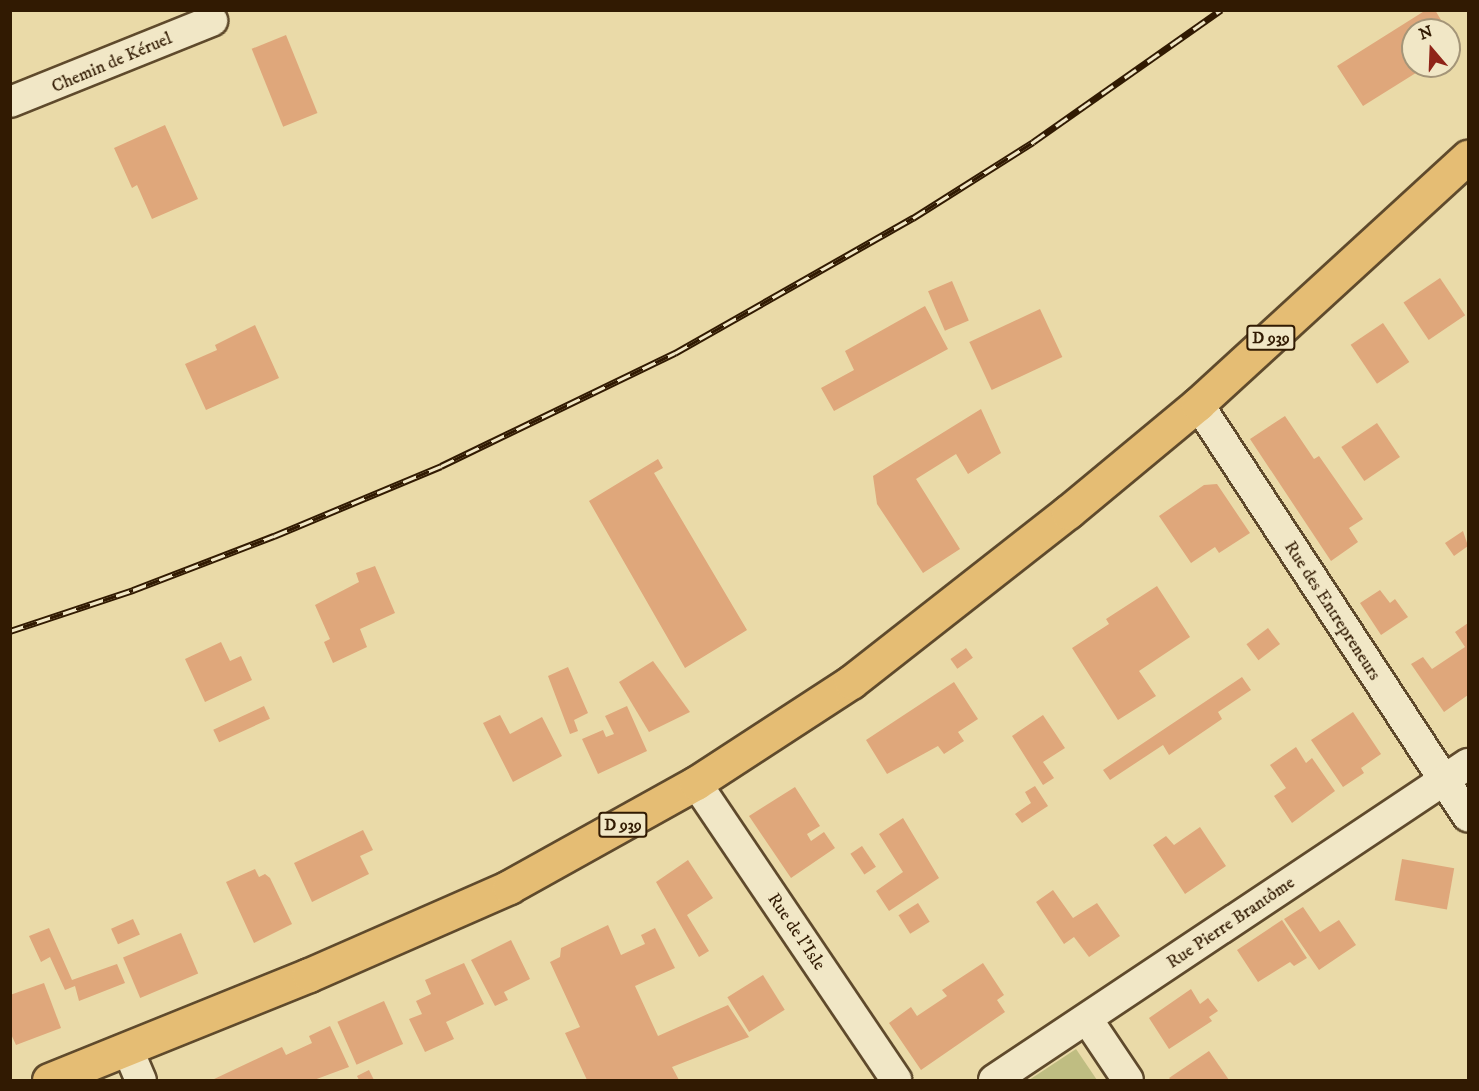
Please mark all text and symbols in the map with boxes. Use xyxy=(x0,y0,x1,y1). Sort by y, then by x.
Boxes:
north arrow xyxy=(1401,18,1461,78)
text: N xyxy=(1416,21,1435,44)
street label: Chemin de Kéruel xyxy=(49,28,175,98)
road number: D 939 xyxy=(1246,325,1296,351)
street label: Rue des Entrepreneurs xyxy=(1279,537,1385,685)
road number: D 939 xyxy=(598,812,648,838)
street label: Rue Pierre Brantôme xyxy=(1163,872,1299,974)
street label: Rue de l'Isle xyxy=(762,889,830,975)

